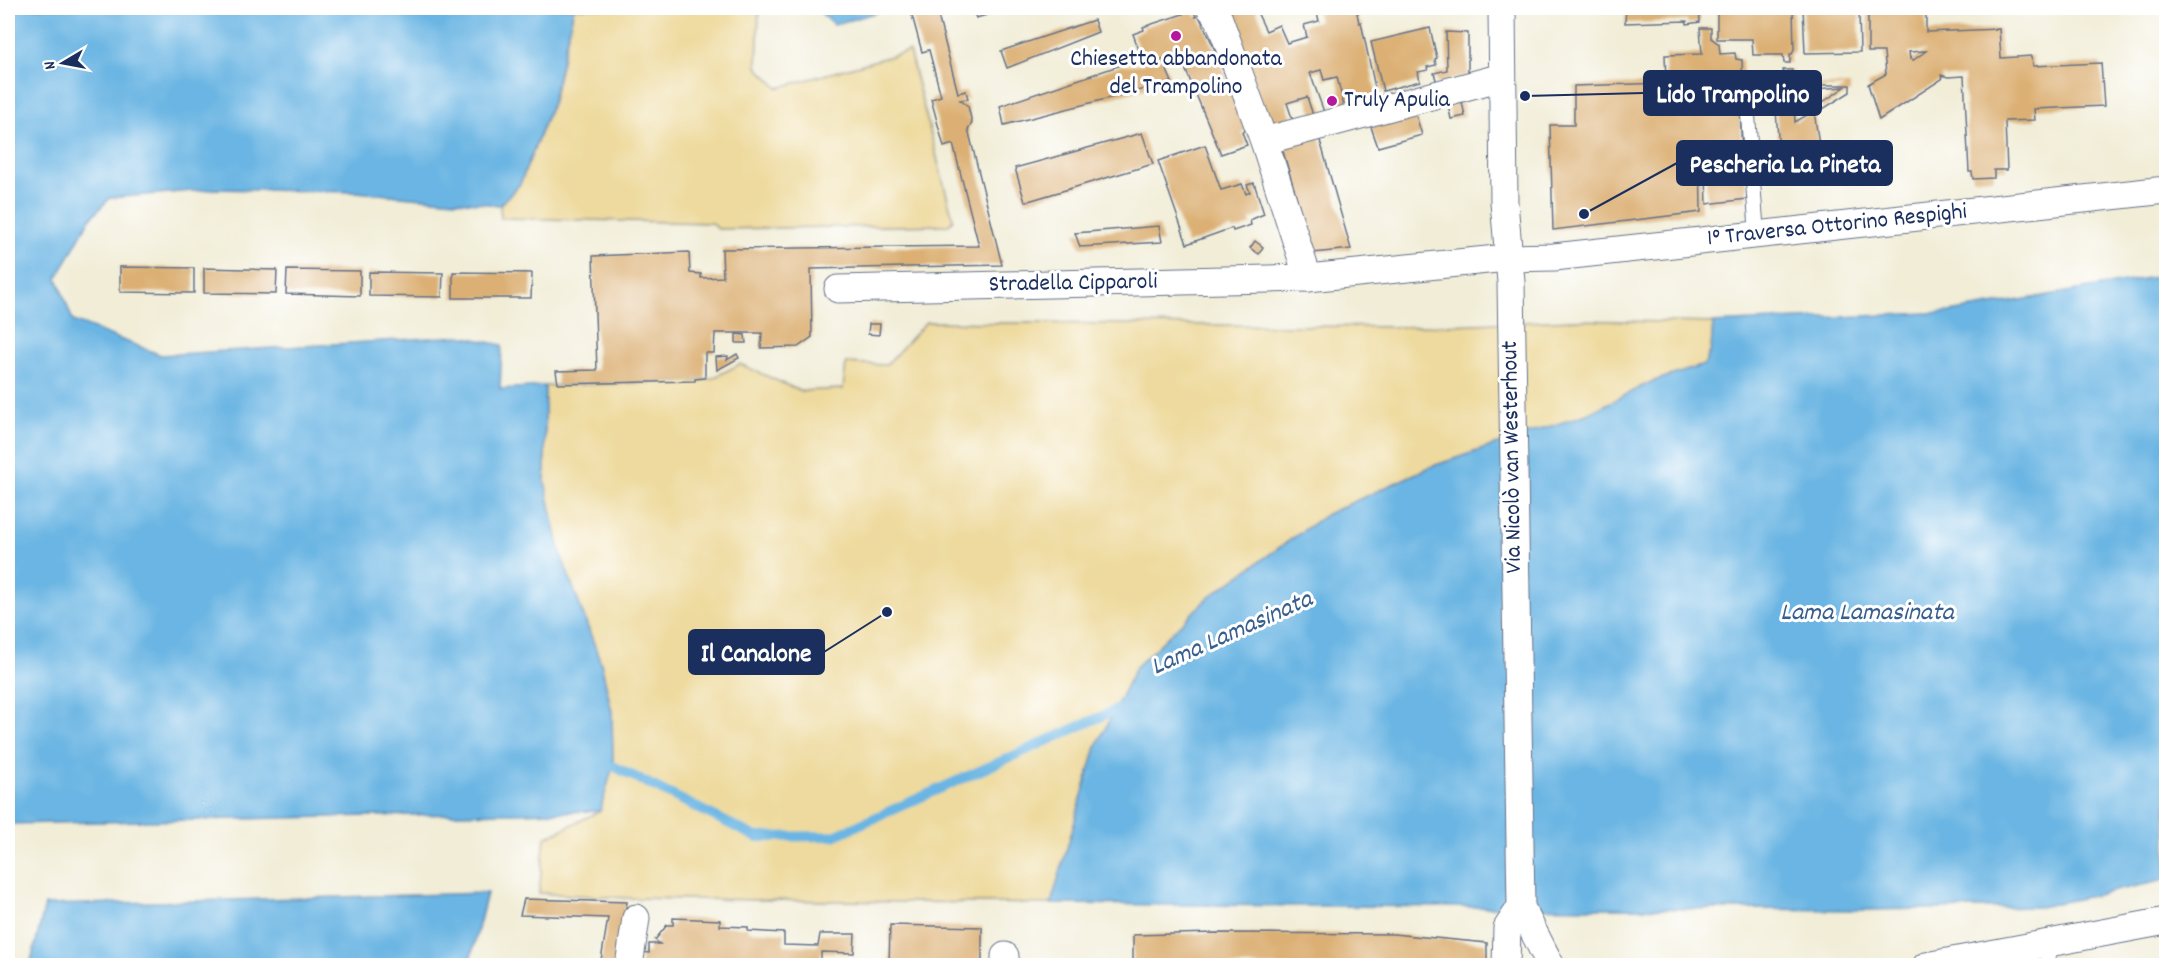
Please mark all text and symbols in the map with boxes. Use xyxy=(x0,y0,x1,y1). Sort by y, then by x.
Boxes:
marker: Chiesetta abbandonata del Trampolino xyxy=(1169,29,1183,43)
north arrow xyxy=(33,33,93,93)
place label: Chiesetta abbandonata del Trampolino xyxy=(1070,43,1283,105)
text: N xyxy=(39,59,63,71)
callout: Lido Trampolino xyxy=(1644,71,1821,115)
text: Lido Trampolino xyxy=(1656,78,1810,115)
place label: Truly Apulia xyxy=(1344,84,1450,118)
marker: Truly Apulia xyxy=(1325,94,1339,108)
callout: Pescheria La Pineta xyxy=(1677,141,1892,185)
text: Pescheria La Pineta xyxy=(1689,148,1881,185)
street label: 1° Traversa Ottorino Respighi xyxy=(1705,195,1969,257)
street label: Stradella Cipparoli xyxy=(988,266,1158,302)
street label: Via Nicolò van Westerhout xyxy=(1494,340,1532,574)
water label: Lama Lamasinata xyxy=(1145,581,1320,686)
water label: Lama Lamasinata xyxy=(1780,595,1956,632)
callout: Il Canalone xyxy=(689,630,824,674)
text: Il Canalone xyxy=(701,637,811,674)

